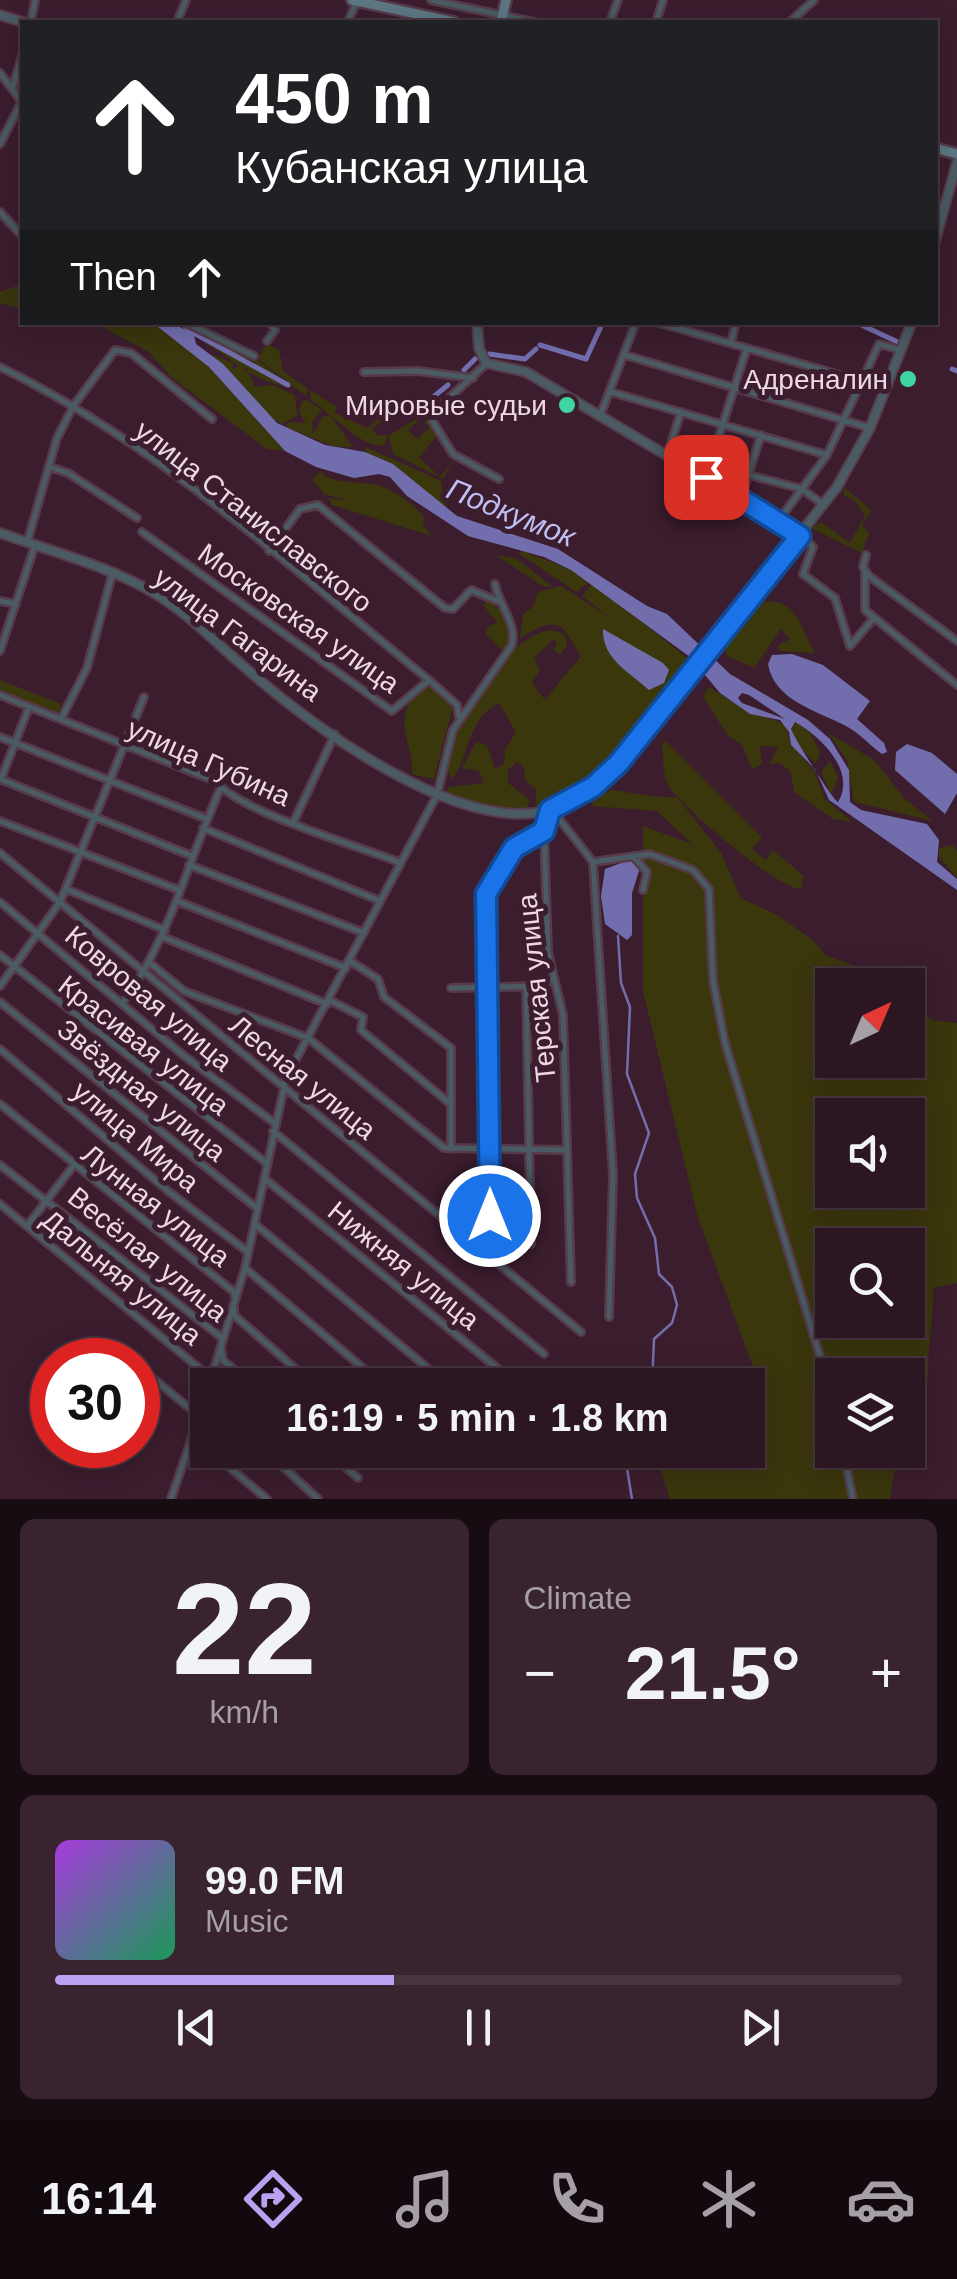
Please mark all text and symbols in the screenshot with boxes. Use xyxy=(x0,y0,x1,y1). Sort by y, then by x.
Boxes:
icon: ahead xyxy=(70,60,200,190)
text: 450 m xyxy=(235,60,433,138)
text: Кубанская улица xyxy=(235,142,588,193)
icon: ahead xyxy=(177,250,232,305)
text: Then xyxy=(70,256,157,298)
place label: Адреналин xyxy=(743,364,888,395)
marker: Адреналин xyxy=(897,368,919,390)
place label: Мировые судьи xyxy=(345,390,547,421)
marker: Мировые судьи xyxy=(556,394,578,416)
street label: улица Станиславского xyxy=(129,414,378,618)
pin xyxy=(664,435,749,520)
icon: arrive xyxy=(679,450,734,505)
water label: Подкумок xyxy=(442,472,582,554)
street label: Московская улица xyxy=(192,537,406,700)
street label: улица Гагарина xyxy=(148,561,328,708)
street label: улица Губина xyxy=(123,713,295,812)
street label: Терская улица xyxy=(511,892,562,1084)
street label: Ковровая улица xyxy=(59,920,239,1077)
north arrow xyxy=(815,968,925,1078)
map controls xyxy=(815,968,925,1468)
street label: Красивая улица xyxy=(53,969,235,1122)
street label: Лесная улица xyxy=(223,1009,382,1146)
street label: Звёздная улица xyxy=(52,1013,232,1168)
street label: улица Мира xyxy=(66,1075,205,1198)
button: sound xyxy=(815,1098,925,1208)
street label: Лунная улица xyxy=(76,1138,236,1273)
position arrow xyxy=(438,1164,542,1268)
street label: Весёлая улица xyxy=(62,1181,234,1328)
street label: Нижняя улица xyxy=(322,1195,486,1336)
street label: Дальняя улица xyxy=(36,1204,208,1351)
button: search xyxy=(815,1228,925,1338)
speed limit sign: 30 xyxy=(30,1338,160,1468)
button: layers xyxy=(815,1358,925,1468)
text: 16:19 · 5 min · 1.8 km xyxy=(286,1397,669,1439)
text: 22 xyxy=(172,1556,317,1702)
text: Climate xyxy=(524,1580,632,1616)
text: 21.5° xyxy=(625,1631,801,1715)
text: − xyxy=(524,1642,556,1704)
text: + xyxy=(870,1642,902,1704)
text: km/h xyxy=(210,1694,279,1730)
text: 99.0 FM xyxy=(205,1860,344,1902)
text: Music xyxy=(205,1903,289,1939)
icon: previous xyxy=(169,2000,224,2055)
icon: pause xyxy=(451,2000,506,2055)
icon: next xyxy=(733,2000,788,2055)
icon: directions xyxy=(238,2164,308,2234)
icon: music xyxy=(390,2164,460,2234)
icon: phone xyxy=(542,2164,612,2234)
icon: climate xyxy=(694,2164,764,2234)
icon: car xyxy=(846,2164,916,2234)
text: 16:14 xyxy=(41,2173,156,2224)

